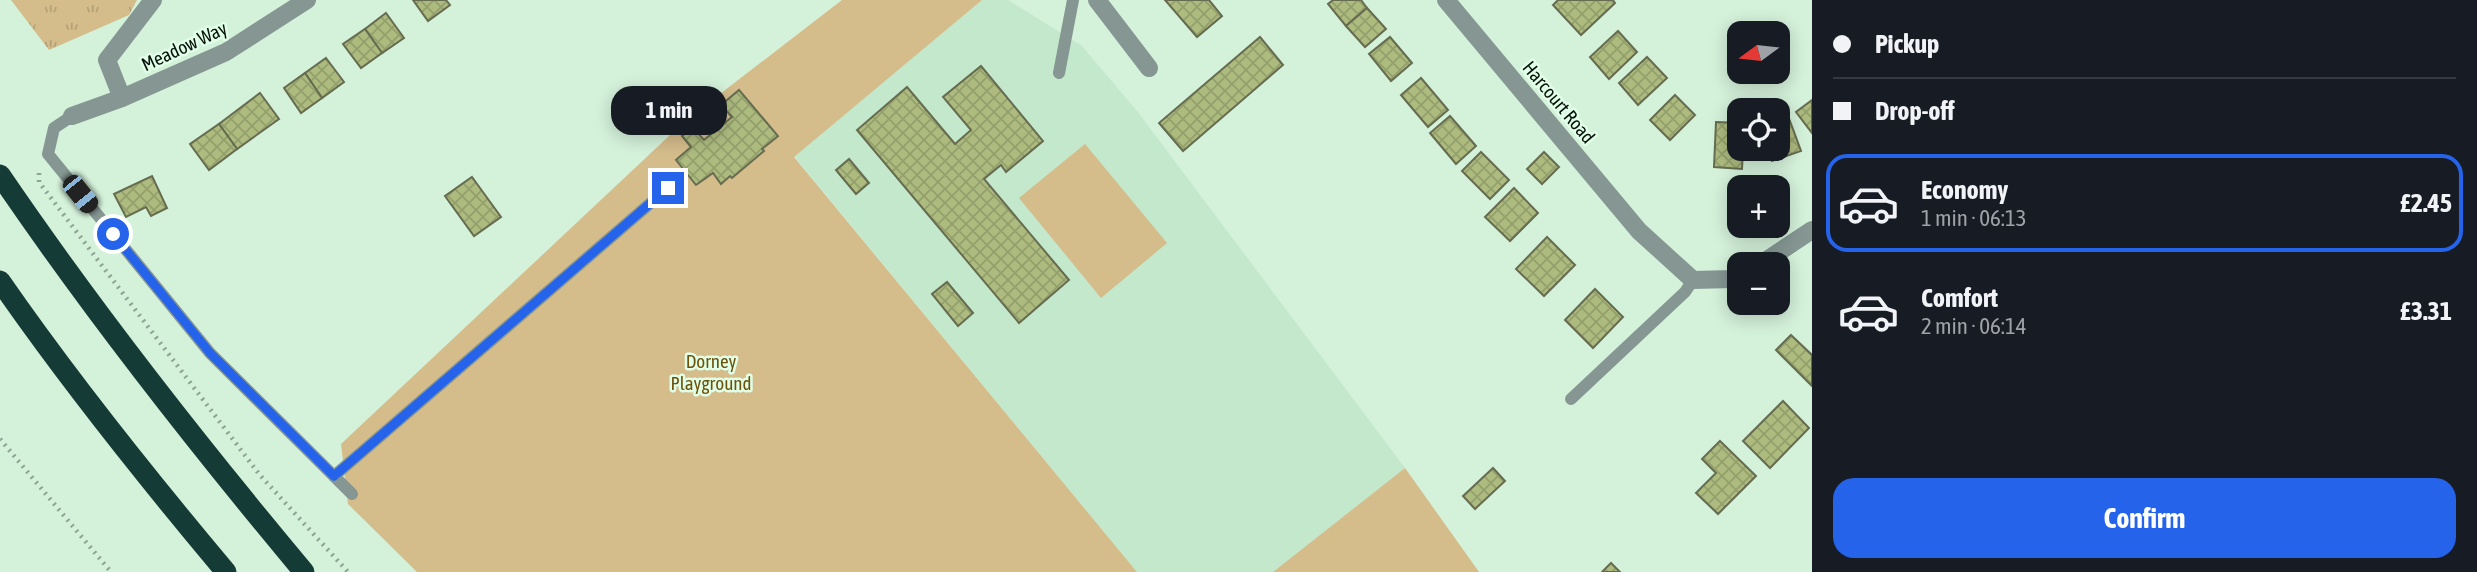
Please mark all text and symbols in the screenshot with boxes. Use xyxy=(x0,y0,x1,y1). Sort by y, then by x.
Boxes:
street label: Meadow Way xyxy=(138,17,230,75)
north arrow xyxy=(1727,21,1790,84)
map controls xyxy=(1727,21,1790,315)
text: Pickup xyxy=(1875,29,1939,59)
street label: Harcourt Road xyxy=(1518,56,1600,148)
callout: 1 min xyxy=(610,86,726,136)
text: Drop-off xyxy=(1875,96,1955,126)
text: 1 min xyxy=(646,97,692,123)
button: locate xyxy=(1727,98,1790,161)
car xyxy=(59,171,102,217)
route end xyxy=(652,172,684,204)
icon: car xyxy=(1837,172,1900,235)
button: + xyxy=(1727,175,1790,238)
text: Economy xyxy=(1921,175,2008,205)
text: £2.45 xyxy=(2400,188,2452,218)
text: 1 min · 06:13 xyxy=(1921,205,2027,231)
route start xyxy=(97,218,129,250)
button: − xyxy=(1727,252,1790,315)
icon: car xyxy=(1837,280,1900,343)
text: Comfort xyxy=(1921,283,1998,313)
text: £3.31 xyxy=(2400,296,2452,326)
text: 2 min · 06:14 xyxy=(1921,313,2027,339)
park label: Dorney Playground xyxy=(670,350,752,394)
button: Confirm xyxy=(1833,478,2456,558)

